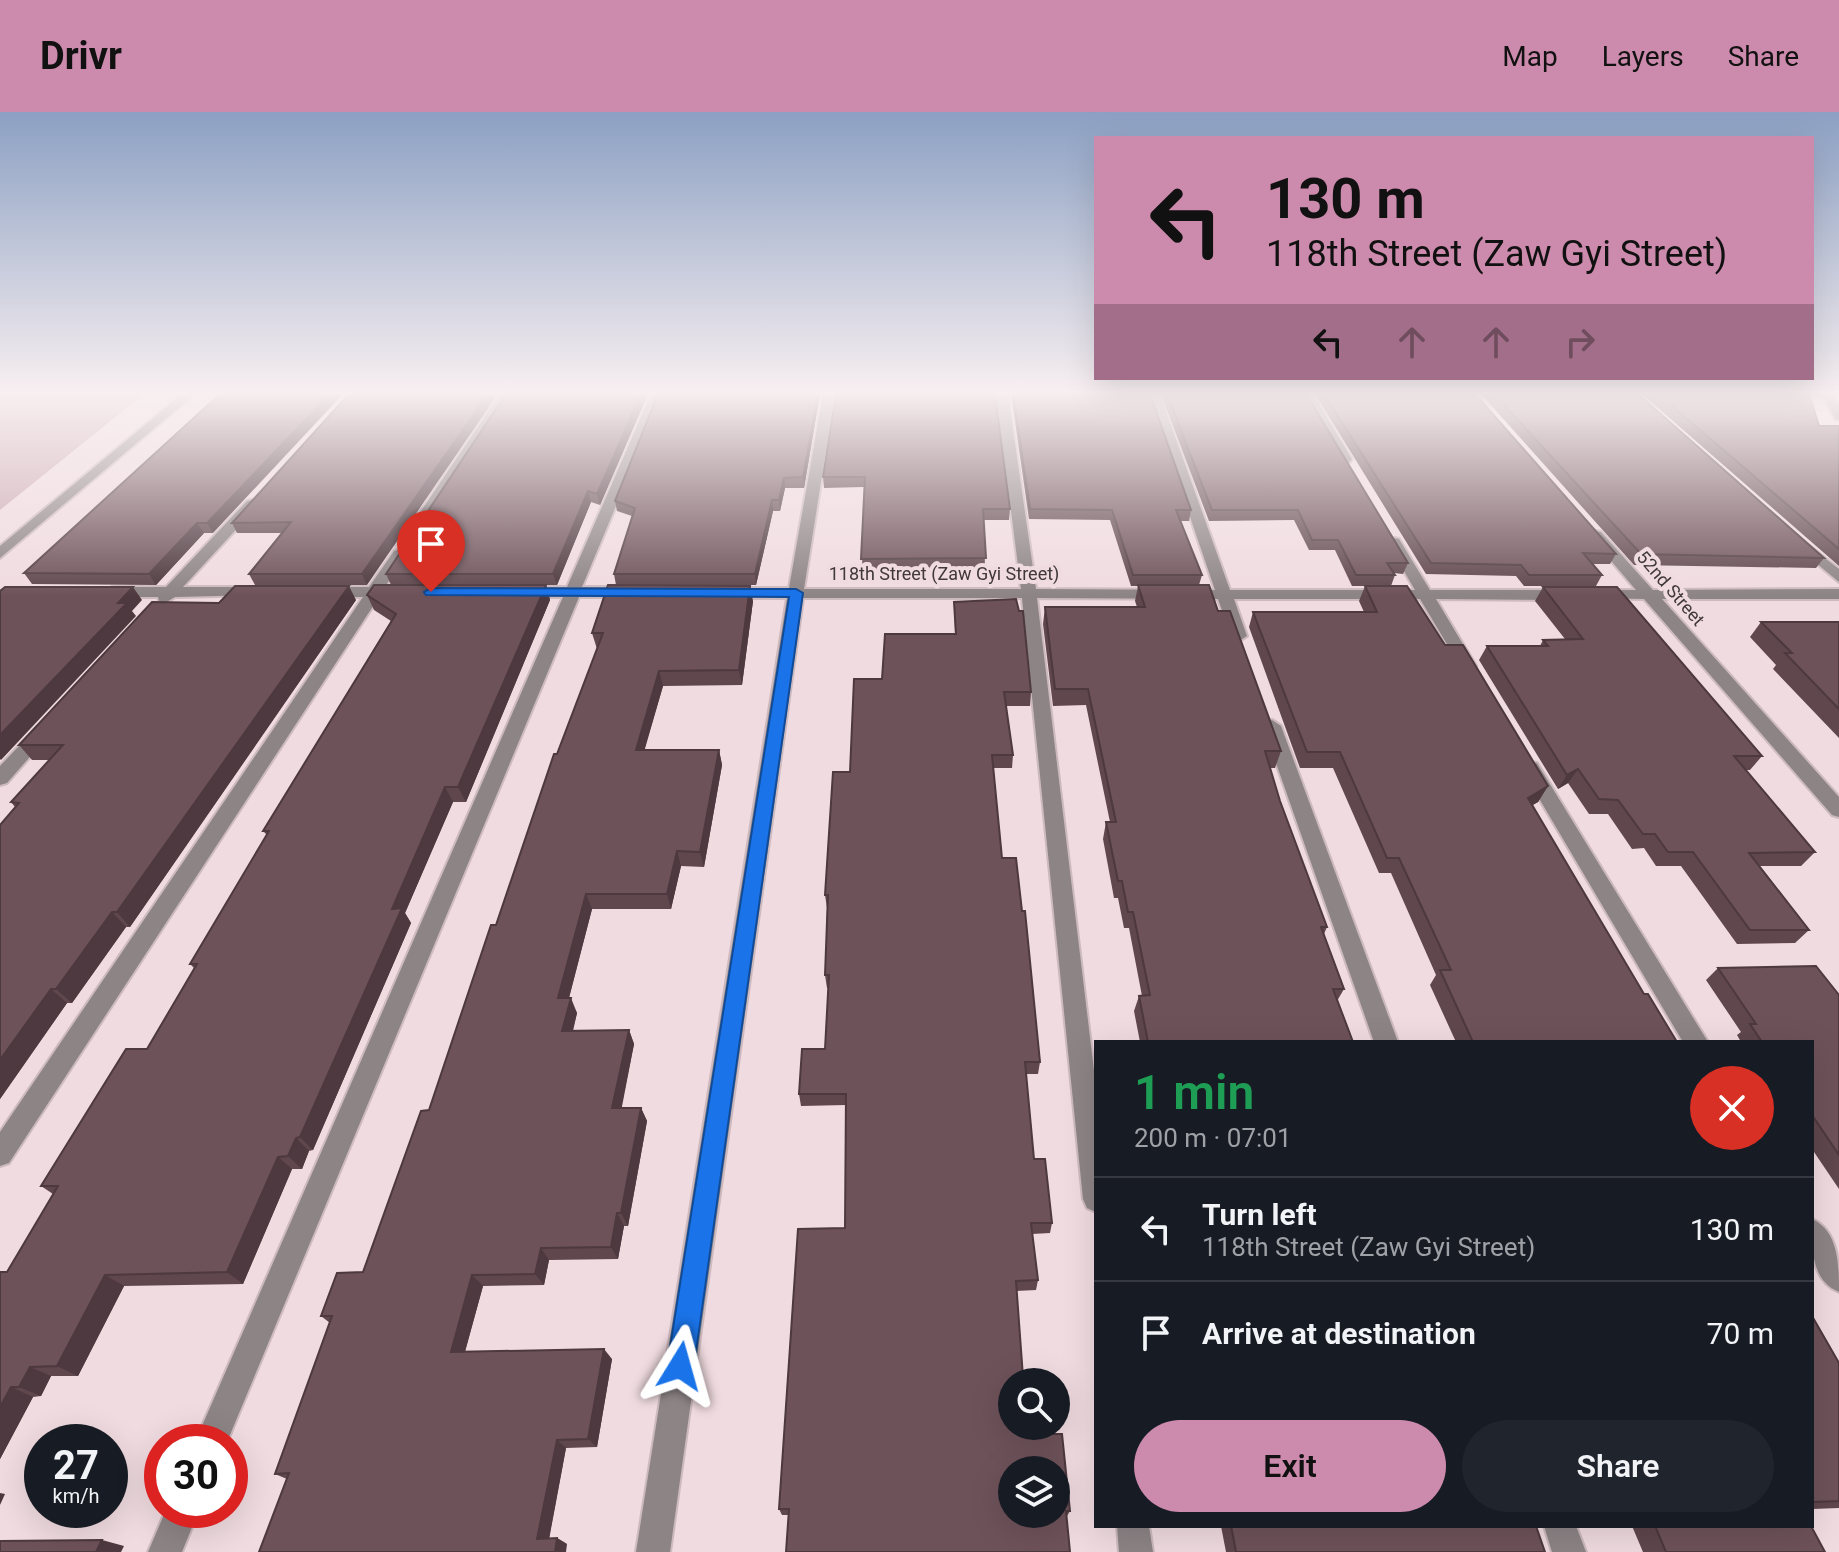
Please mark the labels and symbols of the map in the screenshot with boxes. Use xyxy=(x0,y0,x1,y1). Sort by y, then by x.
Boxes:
pin xyxy=(397,510,465,592)
street label: 52nd Street xyxy=(1633,546,1709,630)
street label: 118th Street (Zaw Gyi Street) xyxy=(829,563,1059,585)
position arrow xyxy=(638,1324,722,1408)
speed limit sign: 30 xyxy=(144,1424,248,1528)

